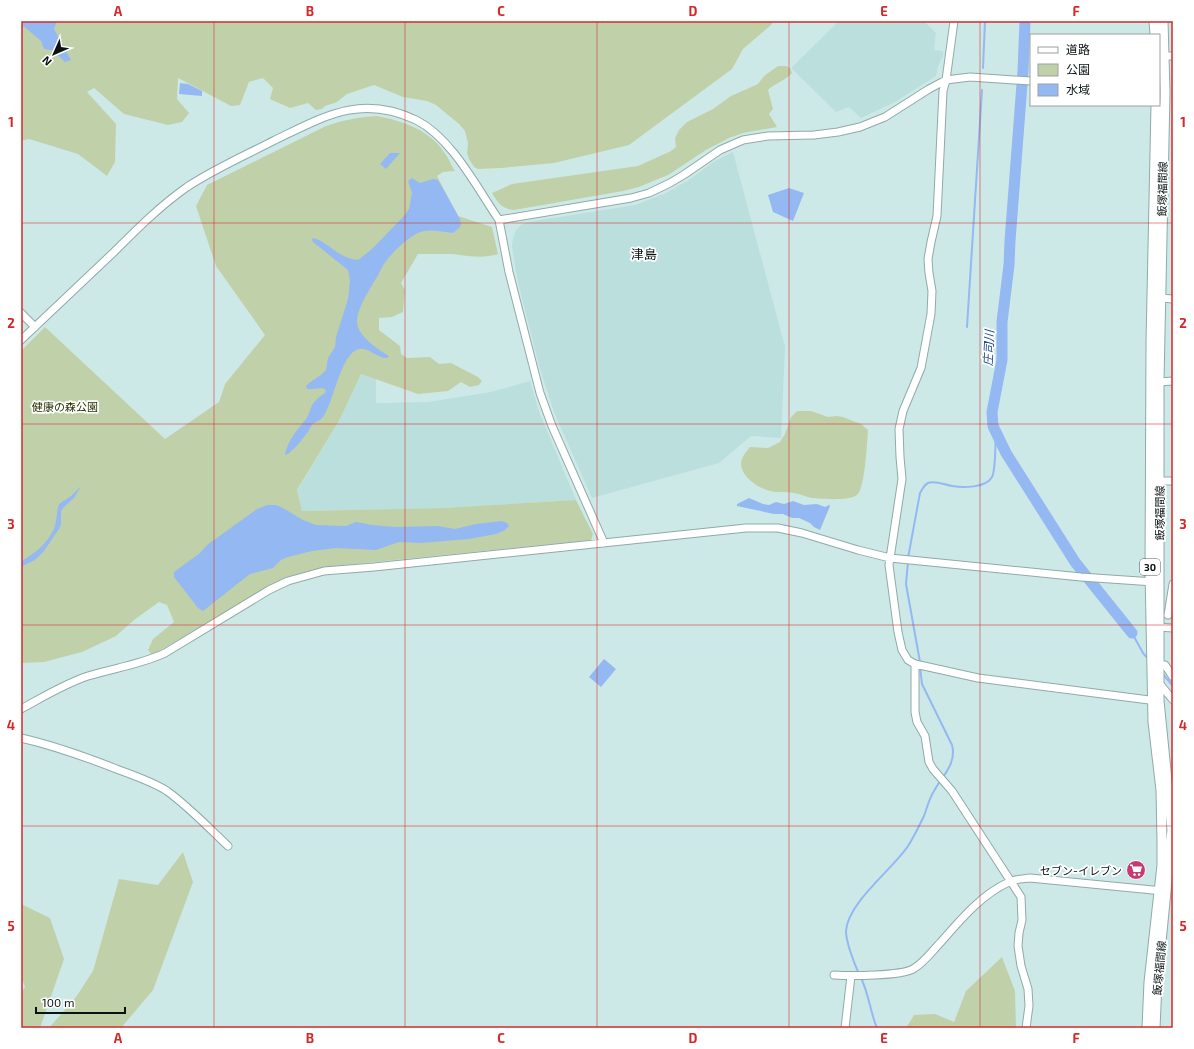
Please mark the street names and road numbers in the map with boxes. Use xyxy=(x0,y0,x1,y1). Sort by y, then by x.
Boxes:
street label: 飯塚福間線 xyxy=(1155,161,1169,217)
street label: 飯塚福間線 xyxy=(1153,486,1166,541)
road number: 30 xyxy=(1140,559,1160,575)
street label: 飯塚福間線 xyxy=(1150,940,1168,996)

